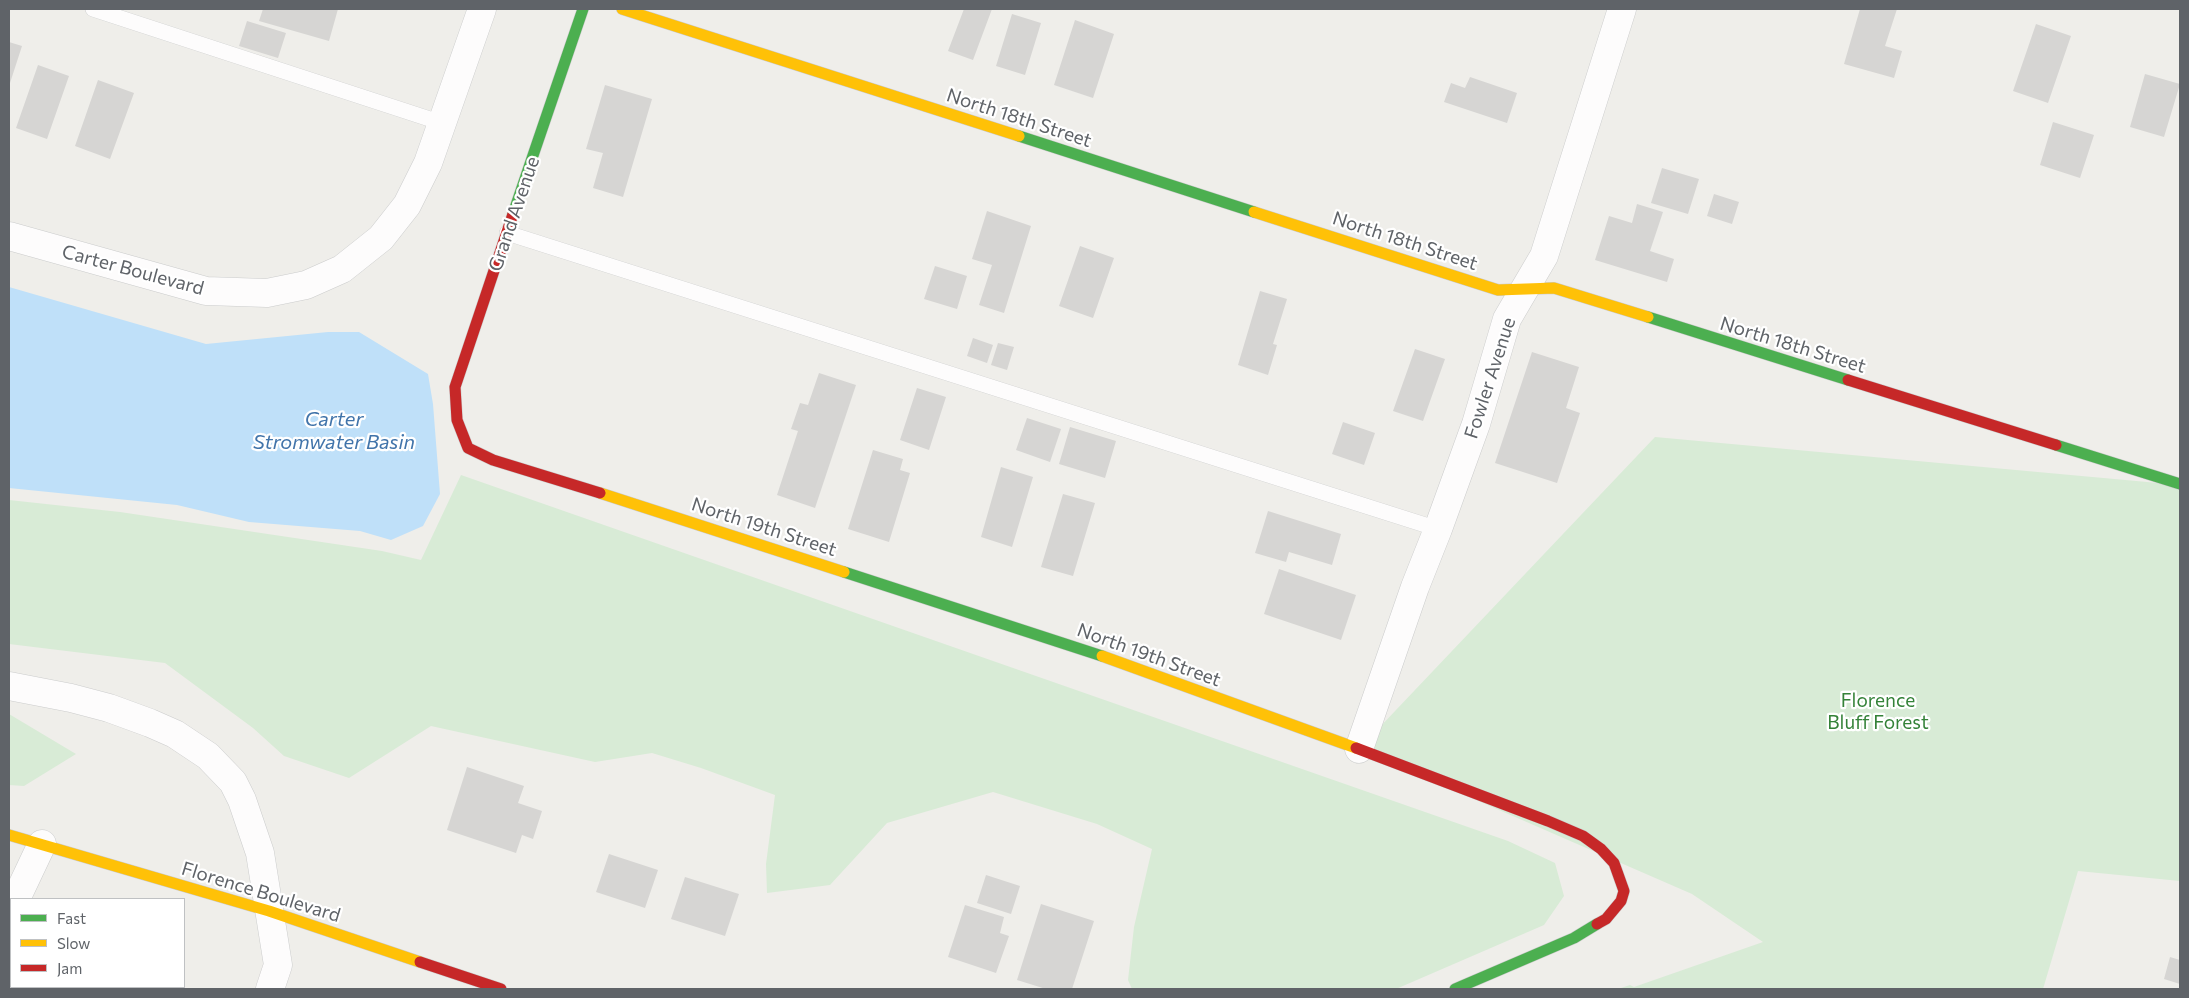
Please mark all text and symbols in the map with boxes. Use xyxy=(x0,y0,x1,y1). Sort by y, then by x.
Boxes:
street label: North 18th Street xyxy=(944,84,1094,152)
street label: Grand Avenue xyxy=(484,154,544,274)
street label: North 18th Street xyxy=(1330,207,1480,275)
street label: Carter Boulevard xyxy=(60,240,206,300)
street label: North 18th Street xyxy=(1717,312,1869,378)
street label: Fowler Avenue xyxy=(1460,315,1520,441)
water label: Carter Stromwater Basin xyxy=(253,407,415,454)
street label: North 19th Street xyxy=(689,493,839,561)
street label: North 19th Street xyxy=(1074,618,1224,692)
park label: Florence Bluff Forest xyxy=(1827,690,1929,734)
street label: Florence Boulevard xyxy=(179,857,343,927)
legend xyxy=(10,898,185,988)
text: Fast xyxy=(57,909,86,927)
text: Slow xyxy=(57,934,90,952)
text: Jam xyxy=(57,959,82,977)

